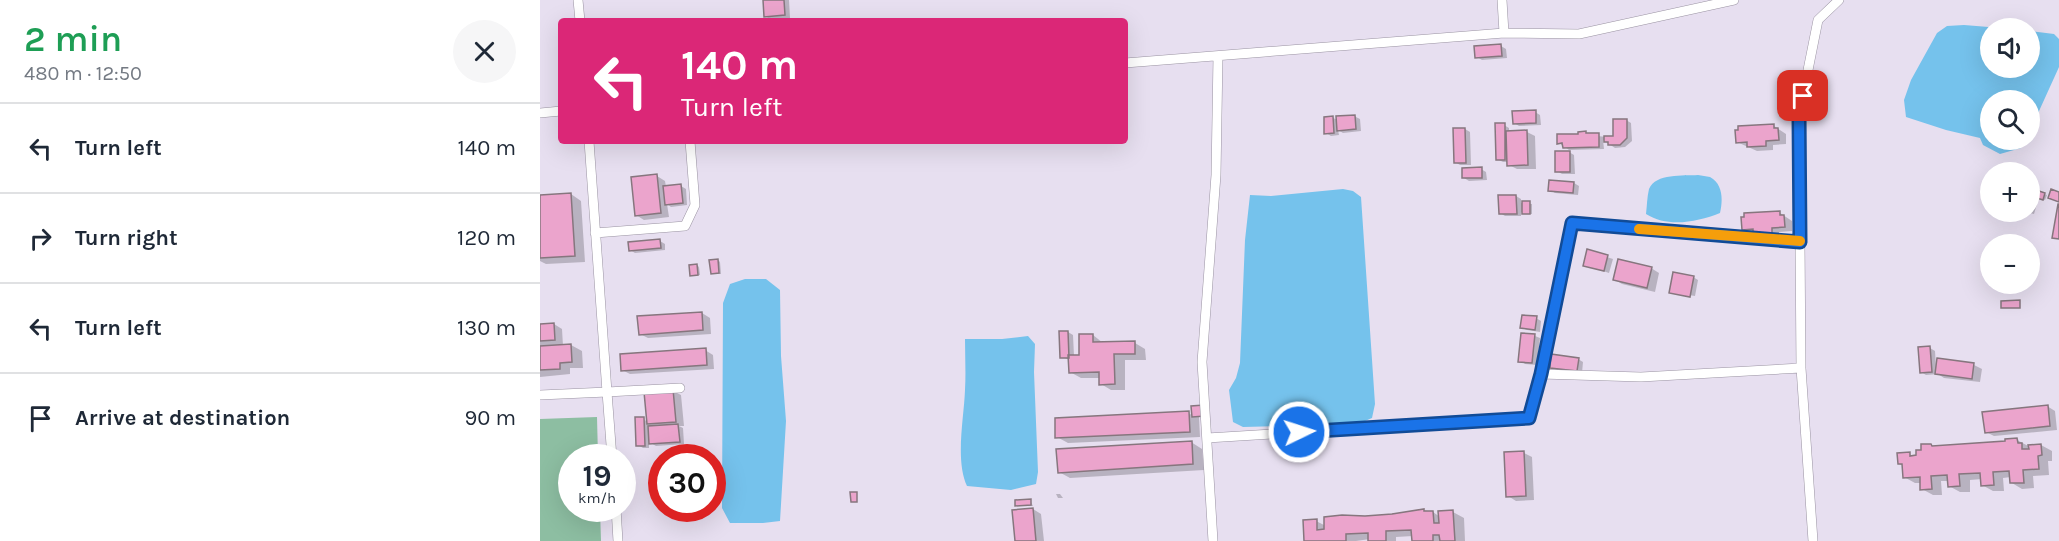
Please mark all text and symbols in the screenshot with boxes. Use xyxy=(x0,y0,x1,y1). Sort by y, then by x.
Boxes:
text: 2 min xyxy=(24,18,122,60)
map controls xyxy=(1980,18,2040,294)
button: sound xyxy=(1980,18,2040,78)
button: close xyxy=(453,20,516,83)
text: 140 m xyxy=(681,40,798,90)
icon: left xyxy=(582,42,660,120)
text: 480 m · 12:50 xyxy=(24,62,142,85)
pin xyxy=(1777,70,1828,121)
icon: arrive xyxy=(1786,79,1819,112)
button: search xyxy=(1980,90,2040,150)
text: Turn left xyxy=(681,91,782,123)
icon: left xyxy=(24,132,57,165)
text: Turn left xyxy=(75,135,162,161)
text: 140 m xyxy=(458,135,516,161)
button: + xyxy=(1980,162,2040,222)
icon: right xyxy=(24,222,57,255)
text: Turn right xyxy=(75,225,178,251)
text: 120 m xyxy=(457,225,516,251)
button: − xyxy=(1980,234,2040,294)
icon: left xyxy=(24,312,57,345)
text: Turn left xyxy=(75,315,162,341)
text: 130 m xyxy=(457,315,516,341)
position arrow xyxy=(1267,400,1331,464)
icon: arrive xyxy=(24,402,57,435)
text: Arrive at destination xyxy=(75,405,290,431)
text: 90 m xyxy=(464,405,516,431)
speed limit sign: 30 xyxy=(648,444,726,522)
text: 19 xyxy=(582,458,611,494)
text: km/h xyxy=(578,489,616,507)

